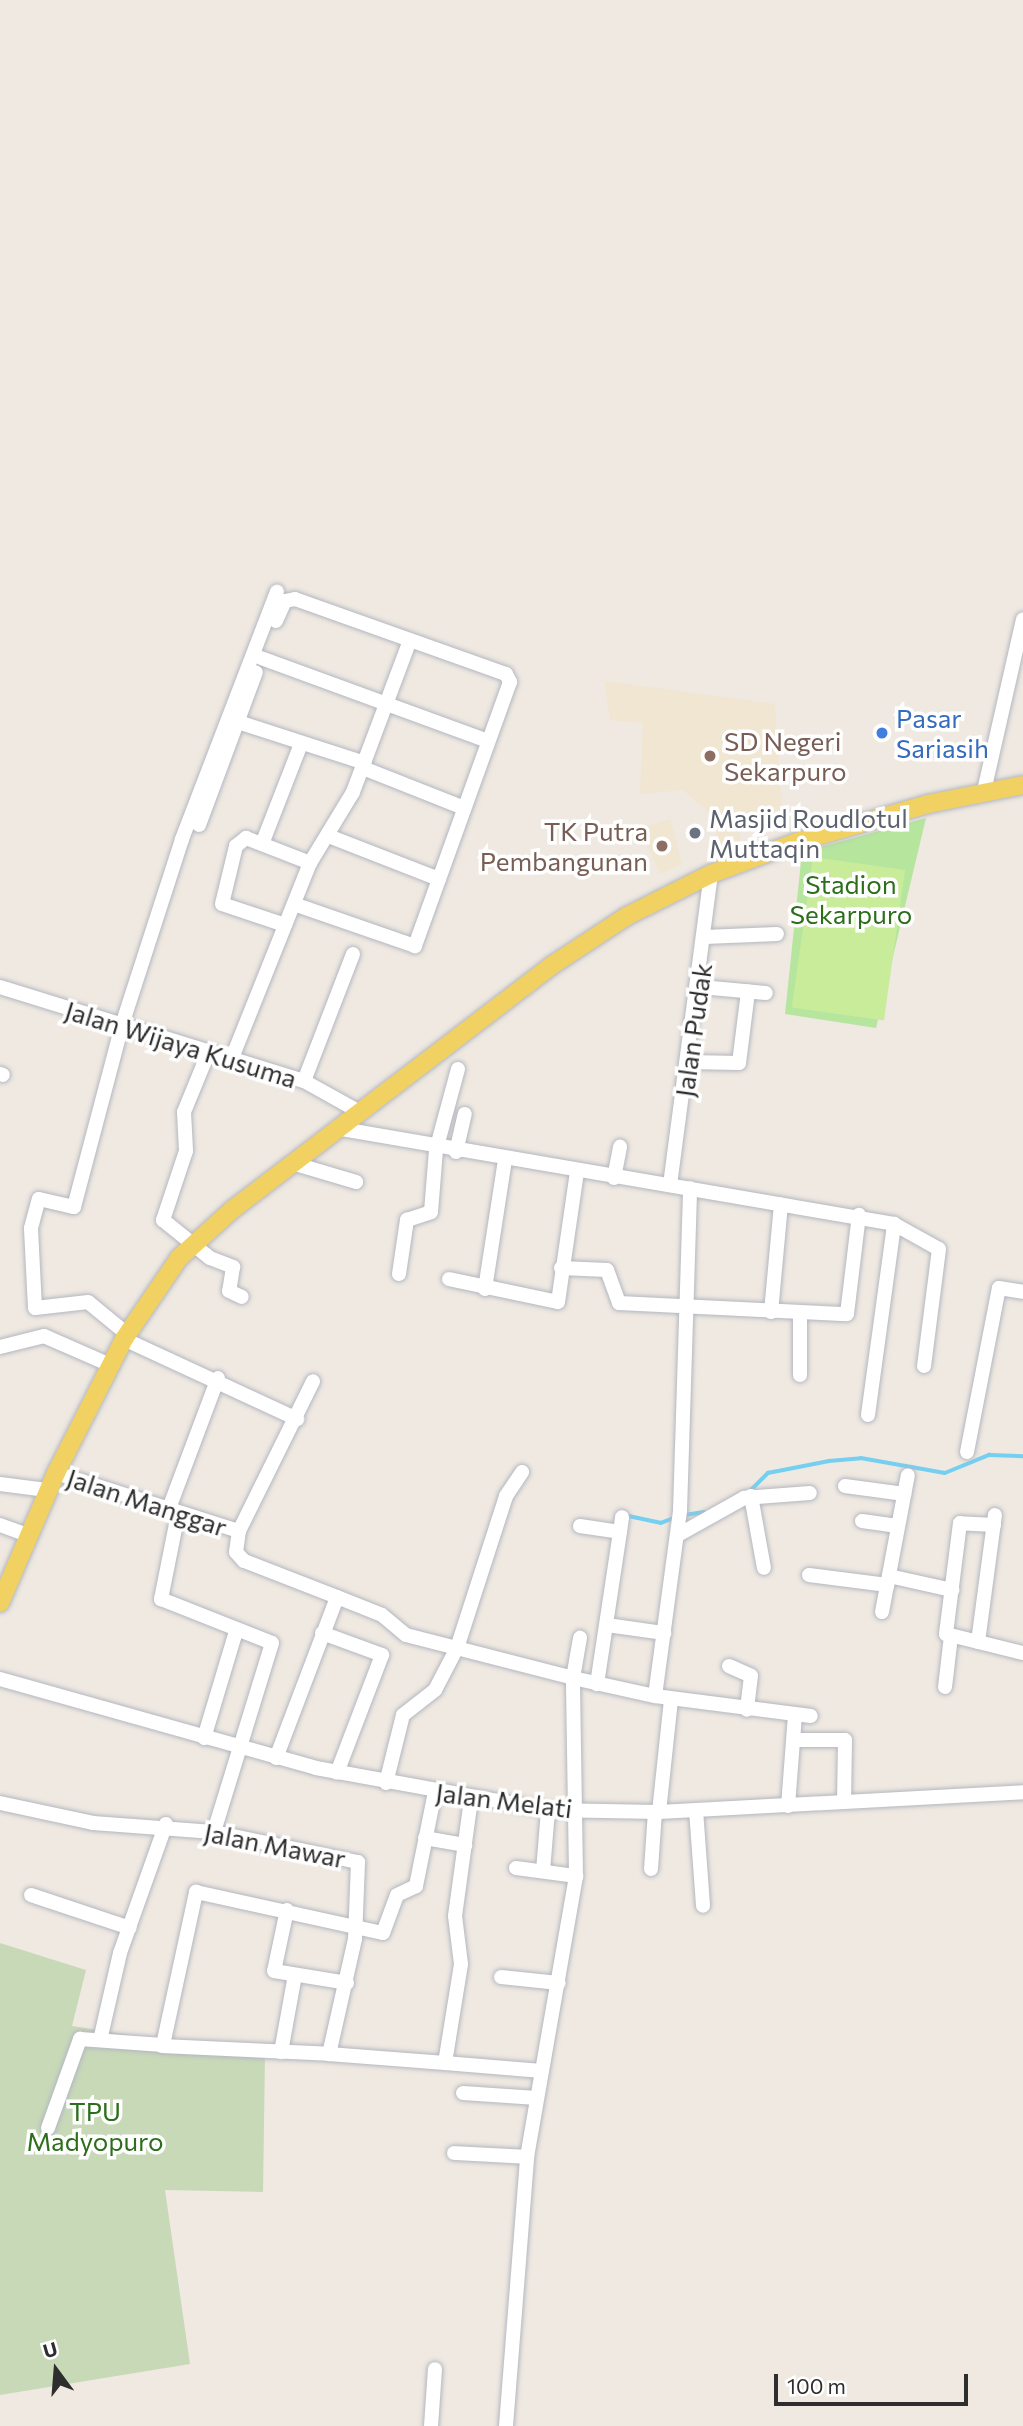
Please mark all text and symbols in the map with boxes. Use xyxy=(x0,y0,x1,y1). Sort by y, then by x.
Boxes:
place label: Pasar Sariasih xyxy=(896,702,989,764)
place label: SD Negeri Sekarpuro xyxy=(724,725,846,786)
marker: Pasar Sariasih xyxy=(874,725,890,741)
marker: SD Negeri Sekarpuro xyxy=(702,748,718,764)
place label: Masjid Roudlotul Muttaqin xyxy=(709,802,908,864)
place label: TK Putra Pembangunan xyxy=(480,815,648,876)
marker: Masjid Roudlotul Muttaqin xyxy=(687,825,703,841)
marker: TK Putra Pembangunan xyxy=(654,838,670,854)
park label: Stadion Sekarpuro xyxy=(790,868,912,930)
street label: Jalan Pudak xyxy=(668,961,718,1099)
street label: Jalan Wijaya Kusuma xyxy=(61,994,301,1094)
street label: Jalan Manggar xyxy=(63,1461,231,1543)
street label: Jalan Melati xyxy=(434,1776,574,1824)
street label: Jalan Mawar xyxy=(201,1816,349,1874)
park label: TPU Madyopuro xyxy=(26,2095,164,2156)
north arrow xyxy=(21,2335,91,2405)
text: U xyxy=(40,2336,60,2362)
scale bar xyxy=(778,2360,972,2404)
text: 100 m xyxy=(787,2373,846,2398)

